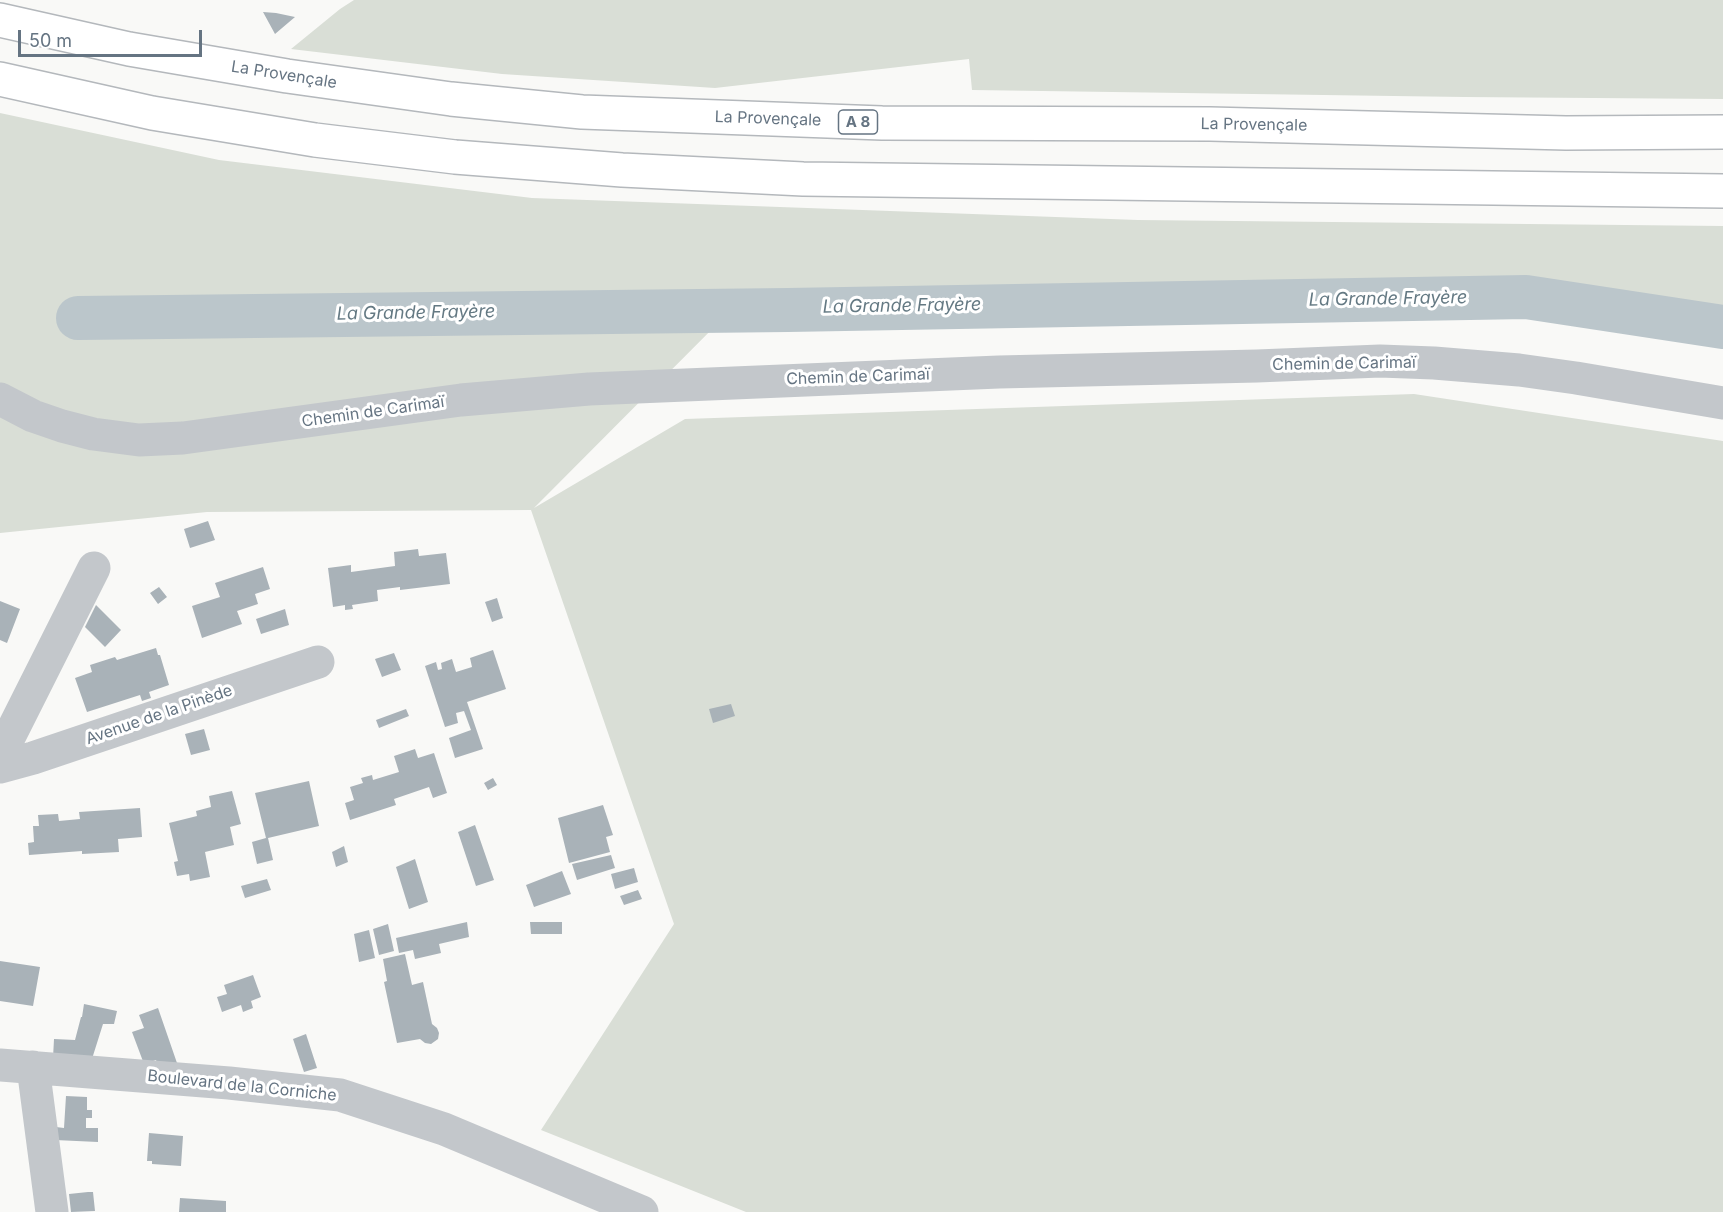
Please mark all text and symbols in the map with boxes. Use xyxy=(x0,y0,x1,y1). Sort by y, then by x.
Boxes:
scale bar xyxy=(21,18,206,56)
text: 50 m xyxy=(29,30,72,51)
street label: La Provençale xyxy=(230,57,338,93)
street label: La Provençale xyxy=(714,108,822,130)
road number: A 8 xyxy=(838,110,878,134)
street label: La Provençale xyxy=(1200,114,1308,136)
water label: La Grande Frayère xyxy=(1308,287,1468,311)
water label: La Grande Frayère xyxy=(822,294,982,318)
water label: La Grande Frayère xyxy=(336,301,496,325)
street label: Chemin de Carimaï xyxy=(1272,353,1416,375)
street label: Chemin de Carimaï xyxy=(786,365,930,389)
street label: Chemin de Carimaï xyxy=(301,392,445,432)
street label: Avenue de la Pinède xyxy=(83,681,235,749)
street label: Boulevard de la Corniche xyxy=(146,1067,338,1105)

